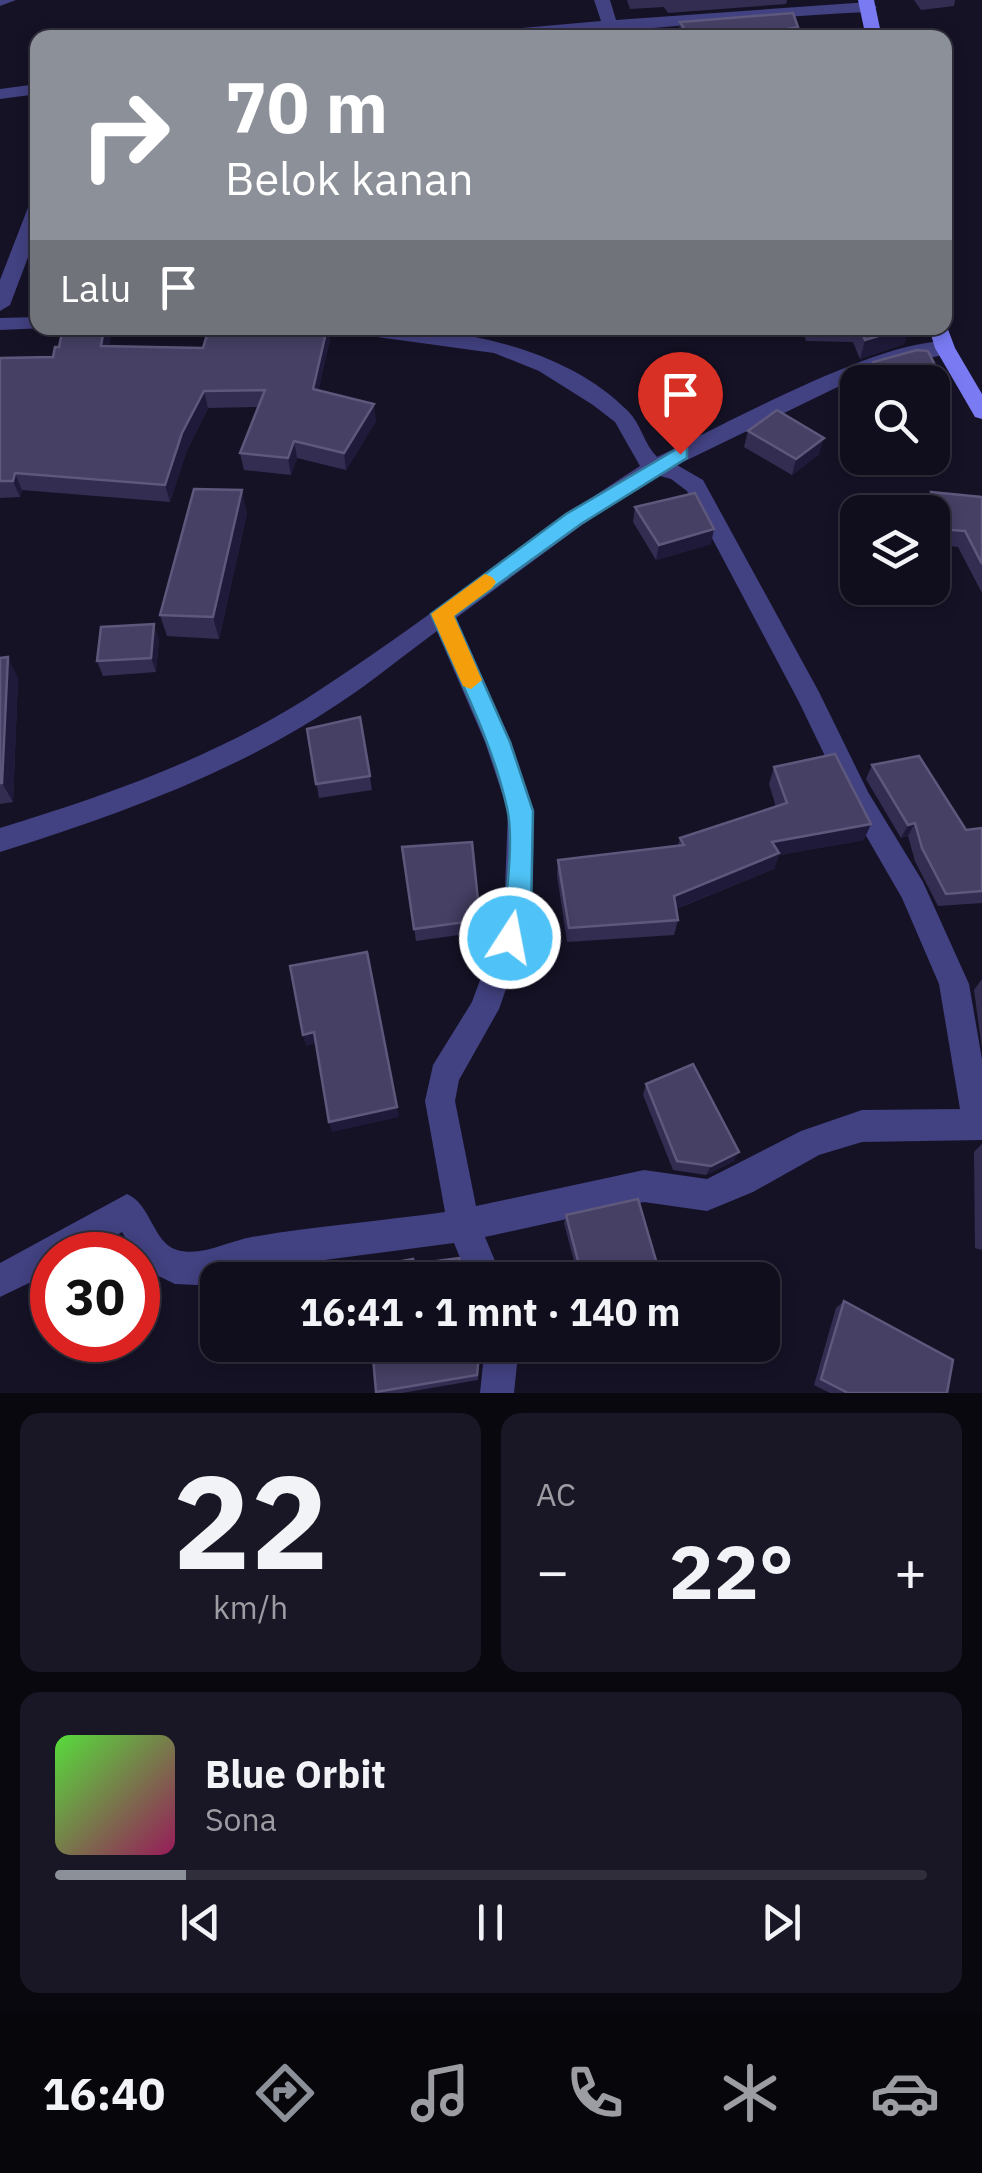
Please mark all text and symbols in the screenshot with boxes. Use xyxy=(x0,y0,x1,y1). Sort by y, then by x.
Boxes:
text: 70 m xyxy=(225,61,388,152)
icon: right xyxy=(60,70,190,200)
text: Belok kanan xyxy=(225,149,474,207)
icon: arrive xyxy=(151,260,206,315)
text: Lalu xyxy=(60,263,131,312)
pin xyxy=(638,352,723,455)
map controls xyxy=(840,365,950,605)
button: search xyxy=(840,365,950,475)
icon: arrive xyxy=(653,367,708,422)
button: layers xyxy=(840,495,950,605)
position arrow xyxy=(458,886,562,990)
speed limit sign: 30 xyxy=(30,1232,160,1362)
text: 16:41 · 1 mnt · 140 m xyxy=(299,1287,681,1336)
text: 22 xyxy=(172,1436,329,1605)
text: AC xyxy=(536,1473,576,1515)
text: 22° xyxy=(669,1522,794,1620)
text: − xyxy=(536,1535,569,1606)
text: + xyxy=(894,1535,927,1606)
text: km/h xyxy=(213,1586,288,1628)
text: Blue Orbit xyxy=(205,1749,386,1798)
text: Sona xyxy=(205,1798,277,1840)
icon: previous xyxy=(173,1895,228,1950)
icon: pause xyxy=(463,1895,518,1950)
icon: next xyxy=(754,1895,809,1950)
icon: directions xyxy=(250,2058,320,2128)
icon: music xyxy=(405,2058,475,2128)
icon: phone xyxy=(560,2058,630,2128)
icon: climate xyxy=(715,2058,785,2128)
icon: car xyxy=(870,2058,940,2128)
text: 16:40 xyxy=(42,2064,165,2122)

